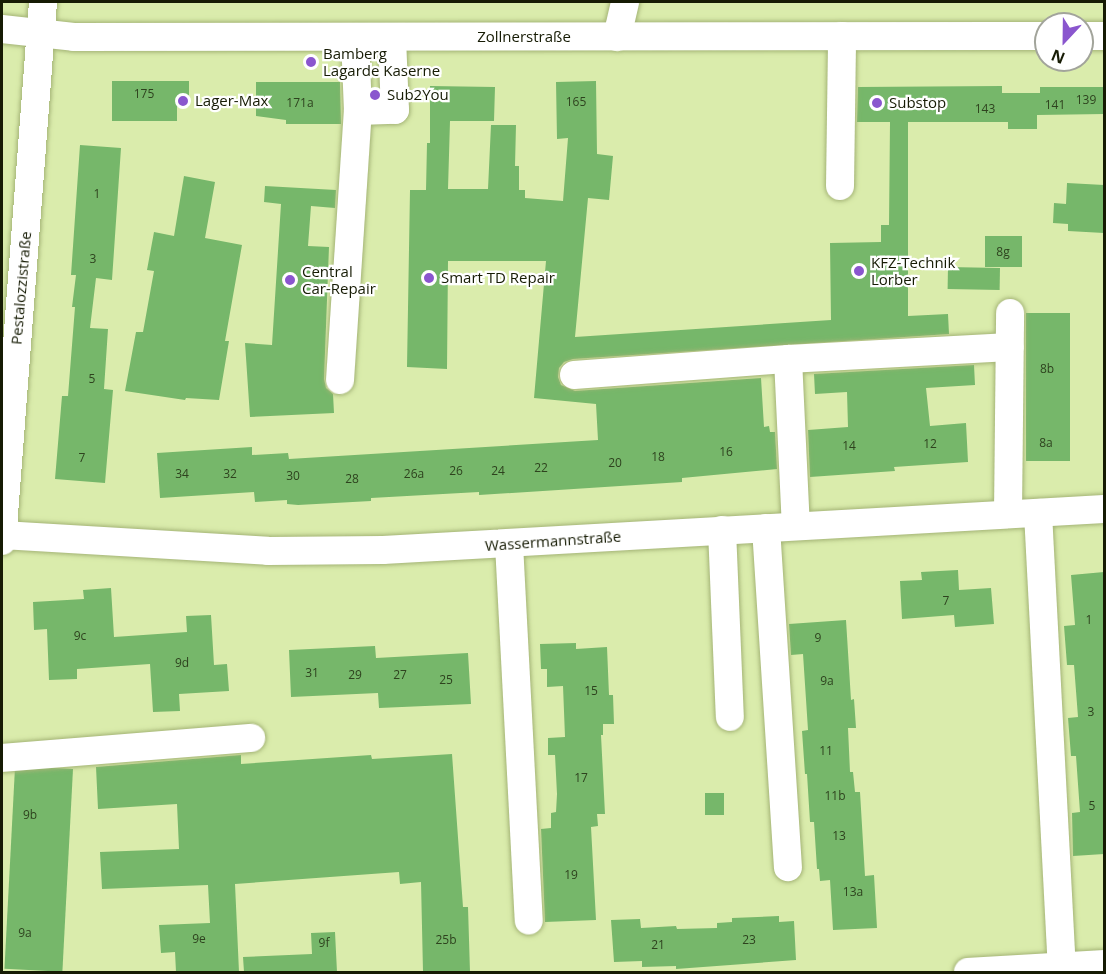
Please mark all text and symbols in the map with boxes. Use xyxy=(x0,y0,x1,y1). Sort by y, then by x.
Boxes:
north arrow xyxy=(1034,12,1094,72)
street label: Zollnerstraße xyxy=(477,28,571,46)
place label: Bamberg Lagarde Kaserne xyxy=(323,44,440,79)
text: N xyxy=(1048,44,1068,69)
marker: Bamberg Lagarde Kaserne xyxy=(304,55,318,69)
place label: Sub2You xyxy=(387,86,449,104)
house number: 175 xyxy=(134,87,154,101)
marker: Sub2You xyxy=(368,88,382,102)
place label: Lager-Max xyxy=(195,92,268,110)
house number: 139 xyxy=(1076,93,1096,107)
marker: Lager-Max xyxy=(176,94,190,108)
place label: Substop xyxy=(889,94,946,112)
house number: 165 xyxy=(566,95,586,109)
house number: 171a xyxy=(286,96,314,110)
marker: Substop xyxy=(870,96,884,110)
house number: 141 xyxy=(1045,98,1065,112)
house number: 143 xyxy=(975,102,995,116)
house number: 1 xyxy=(94,187,100,201)
street label: Pestalozzistraße xyxy=(7,231,35,345)
house number: 8g xyxy=(996,245,1010,259)
house number: 3 xyxy=(90,252,96,266)
place label: KFZ-Technik Lorber xyxy=(871,253,955,288)
place label: Central Car-Repair xyxy=(302,262,376,297)
marker: KFZ-Technik Lorber xyxy=(852,264,866,278)
place label: Smart TD Repair xyxy=(441,269,555,287)
marker: Smart TD Repair xyxy=(422,271,436,285)
marker: Central Car-Repair xyxy=(283,273,297,287)
house number: 8b xyxy=(1040,362,1054,376)
house number: 5 xyxy=(89,372,95,386)
house number: 8a xyxy=(1039,436,1053,450)
house number: 12 xyxy=(923,437,937,451)
house number: 14 xyxy=(842,439,856,453)
house number: 16 xyxy=(719,445,733,459)
house number: 18 xyxy=(651,450,665,464)
house number: 7 xyxy=(79,451,85,465)
house number: 20 xyxy=(608,456,622,470)
house number: 22 xyxy=(534,461,548,475)
house number: 26 xyxy=(449,464,463,478)
house number: 24 xyxy=(491,464,505,478)
house number: 34 xyxy=(175,467,189,481)
house number: 32 xyxy=(223,467,237,481)
house number: 26a xyxy=(404,467,424,481)
house number: 30 xyxy=(286,469,300,483)
house number: 28 xyxy=(345,472,359,486)
street label: Wassermannstraße xyxy=(484,527,622,555)
house number: 7 xyxy=(943,594,949,608)
house number: 1 xyxy=(1086,613,1092,627)
house number: 9c xyxy=(74,629,86,643)
house number: 9 xyxy=(815,631,821,645)
house number: 9d xyxy=(175,656,189,670)
house number: 31 xyxy=(305,666,319,680)
house number: 29 xyxy=(348,668,362,682)
house number: 27 xyxy=(393,668,407,682)
house number: 25 xyxy=(439,673,453,687)
house number: 9a xyxy=(820,674,834,688)
house number: 15 xyxy=(584,684,598,698)
house number: 3 xyxy=(1088,705,1094,719)
house number: 11 xyxy=(819,744,833,758)
house number: 17 xyxy=(574,771,588,785)
house number: 11b xyxy=(824,789,846,803)
house number: 5 xyxy=(1089,799,1095,813)
house number: 9b xyxy=(23,808,37,822)
house number: 13 xyxy=(832,829,846,843)
house number: 19 xyxy=(564,868,578,882)
house number: 13a xyxy=(843,885,863,899)
house number: 9a xyxy=(18,926,32,940)
house number: 9e xyxy=(192,932,206,946)
house number: 25b xyxy=(435,933,457,947)
house number: 23 xyxy=(742,933,756,947)
house number: 9f xyxy=(319,936,329,950)
house number: 21 xyxy=(651,938,665,952)

